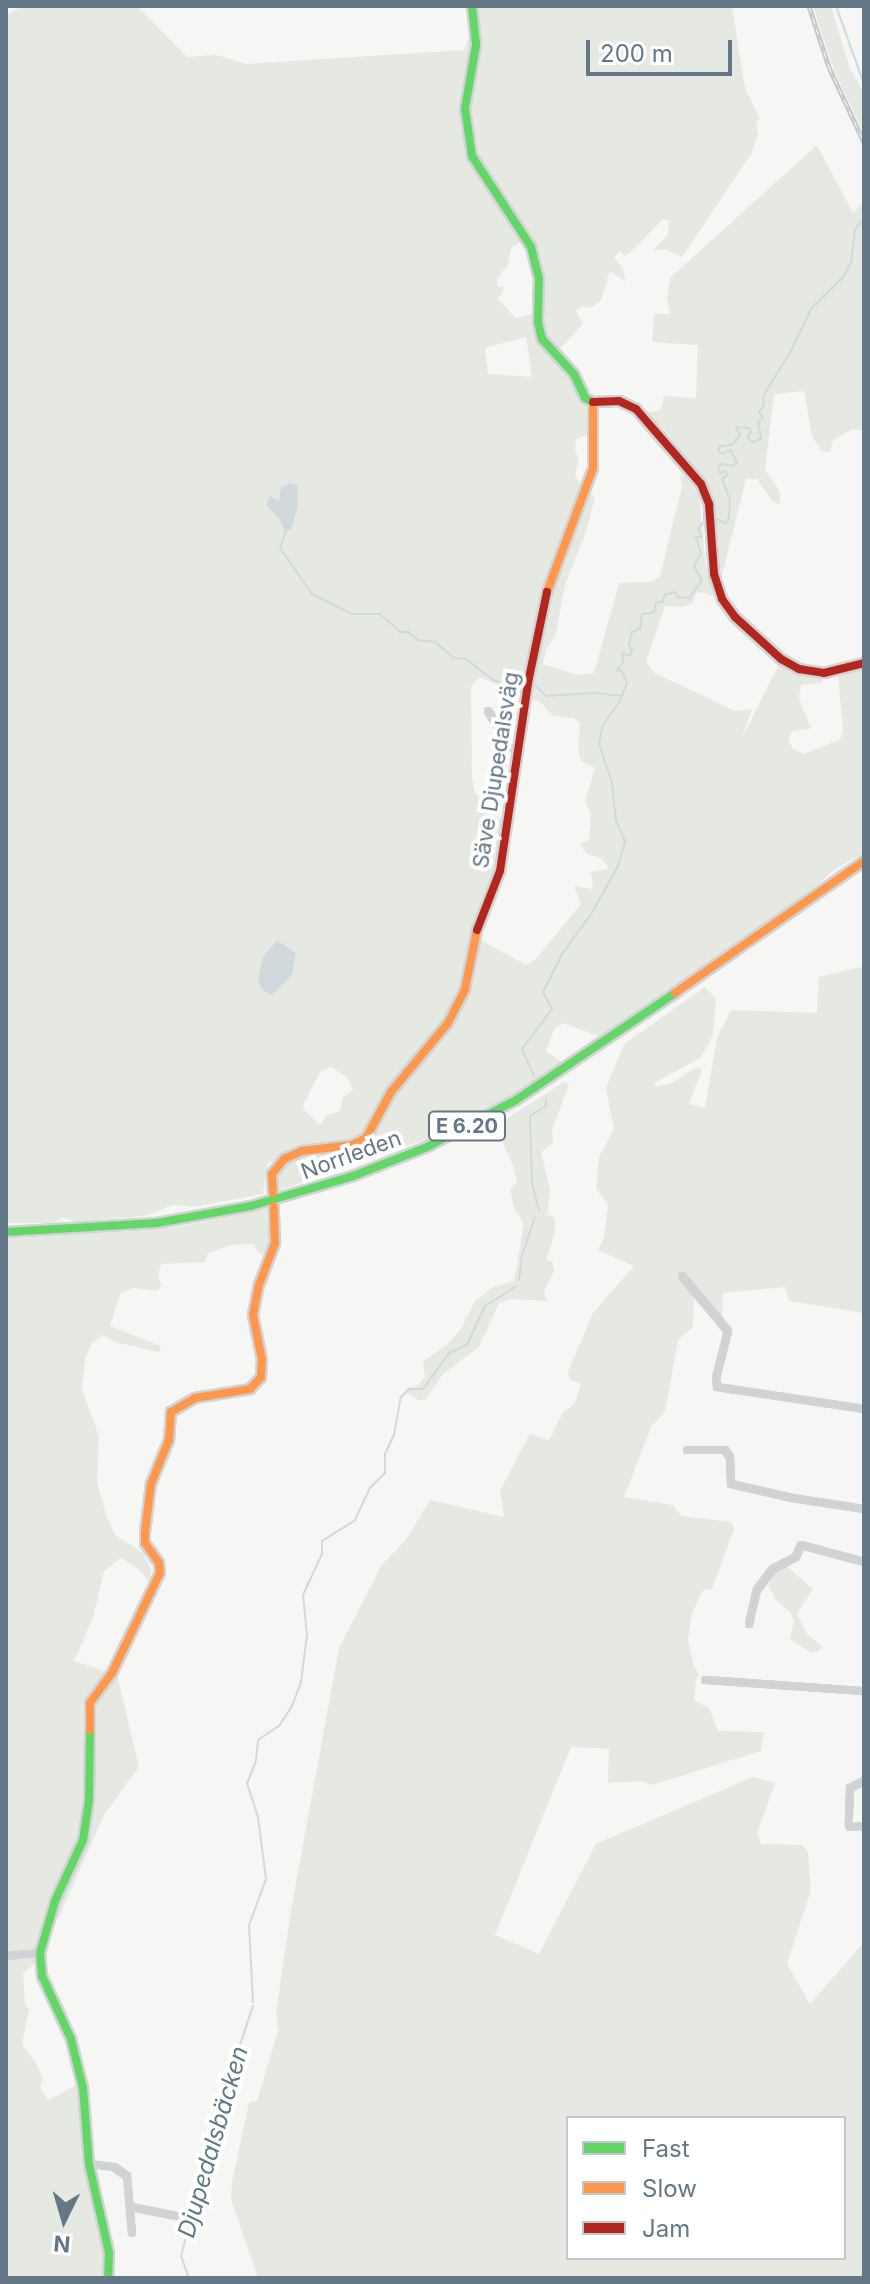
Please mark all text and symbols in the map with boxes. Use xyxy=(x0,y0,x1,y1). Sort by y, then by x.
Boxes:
scale bar xyxy=(590,24,736,74)
text: 200 m xyxy=(600,39,673,68)
street label: Säve Djupedalsväg xyxy=(467,670,525,870)
road number: E 6.20 xyxy=(427,1110,507,1142)
street label: Norrleden xyxy=(297,1125,405,1185)
water label: Djupedalsbäcken xyxy=(172,2043,254,2241)
legend xyxy=(566,2116,846,2260)
text: Fast xyxy=(642,2134,690,2163)
text: Slow xyxy=(642,2174,697,2203)
north arrow xyxy=(24,2180,104,2260)
text: Jam xyxy=(642,2214,690,2243)
text: N xyxy=(52,2230,71,2258)

